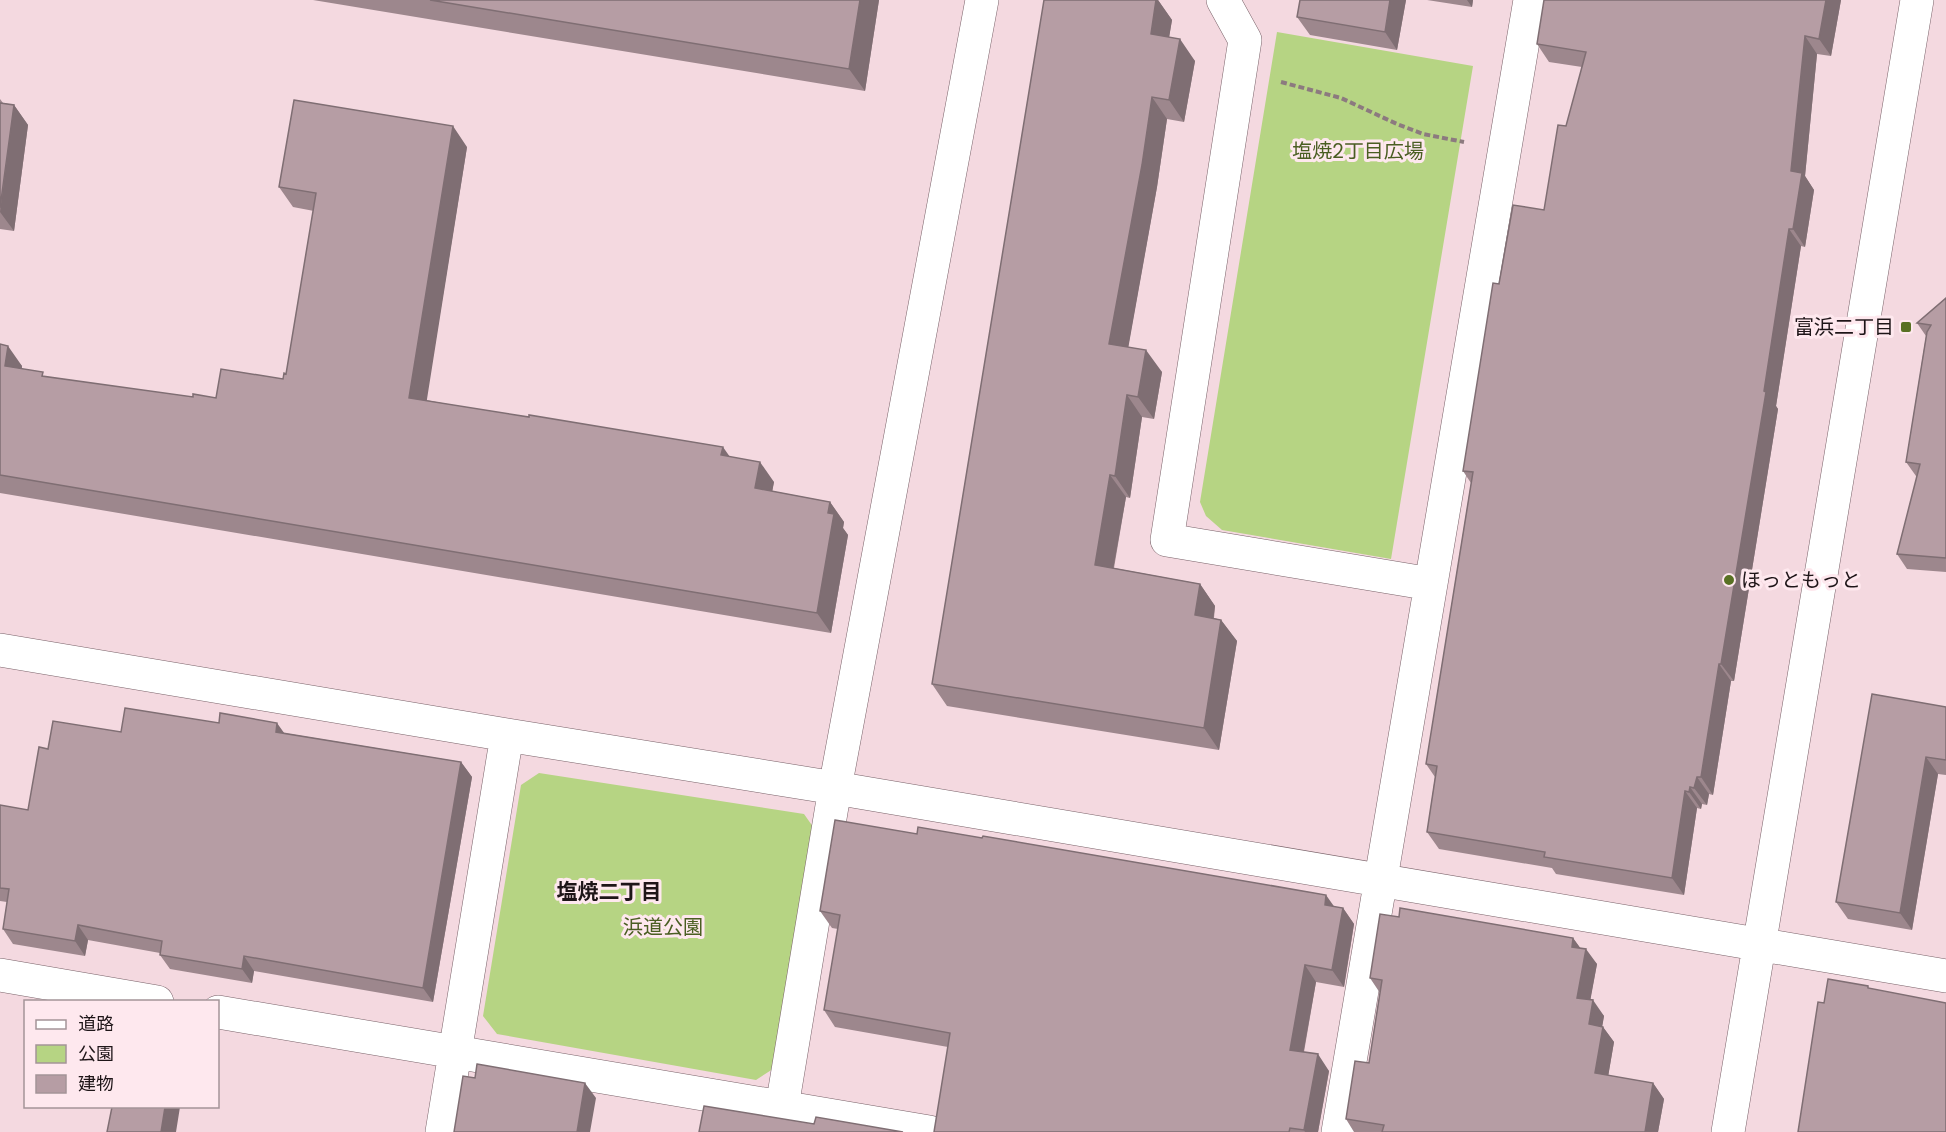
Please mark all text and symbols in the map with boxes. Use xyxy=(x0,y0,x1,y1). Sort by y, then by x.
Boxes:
park label: 塩焼2丁目広場 xyxy=(1292,137,1424,165)
place label: 富浜二丁目 xyxy=(1794,313,1894,341)
marker: 富浜二丁目 xyxy=(1899,320,1913,334)
place label: ほっともっと xyxy=(1741,566,1861,594)
marker: ほっともっと xyxy=(1722,573,1736,587)
district label: 塩焼二丁目 xyxy=(557,877,662,906)
park label: 浜道公園 xyxy=(623,913,703,941)
legend xyxy=(24,1000,219,1108)
text: 道路 xyxy=(78,1011,114,1036)
text: 公園 xyxy=(78,1041,114,1066)
text: 建物 xyxy=(78,1071,114,1096)

